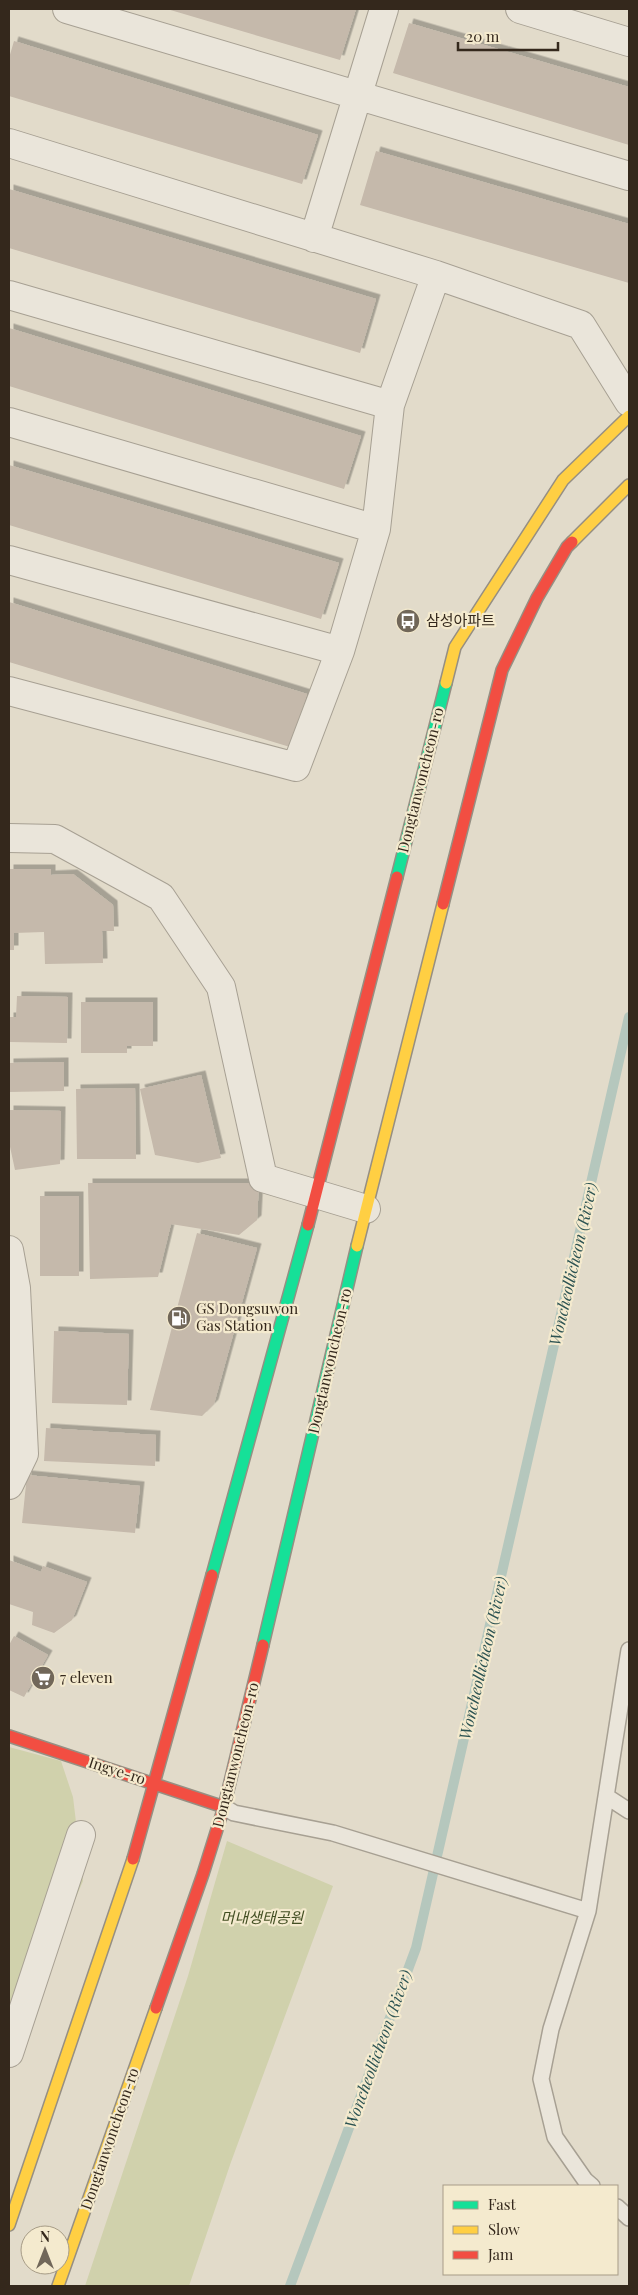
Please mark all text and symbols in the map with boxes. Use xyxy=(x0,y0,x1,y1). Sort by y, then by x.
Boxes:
scale bar xyxy=(458,20,558,52)
text: 20 m xyxy=(466,26,500,46)
bus stop icon: 삼성아파트 xyxy=(395,608,421,634)
place label: 삼성아파트 xyxy=(426,610,495,630)
street label: Dongtanwoncheon-ro xyxy=(392,705,448,854)
water label: Woncheollicheon (River) xyxy=(544,1180,602,1348)
street label: Dongtanwoncheon-ro xyxy=(303,1286,356,1436)
place label: GS Dongsuwon Gas Station xyxy=(196,1298,298,1335)
fuel station icon: GS Dongsuwon Gas Station xyxy=(166,1305,192,1331)
water label: Woncheollicheon (River) xyxy=(454,1574,512,1742)
supermarket icon: 7 eleven xyxy=(30,1665,56,1691)
place label: 7 eleven xyxy=(60,1667,113,1687)
street label: Dongtanwoncheon-ro xyxy=(207,1680,263,1829)
street label: Ingye-ro xyxy=(86,1751,148,1789)
park label: 머내생태공원 xyxy=(221,1907,305,1927)
water label: Woncheollicheon (River) xyxy=(339,1967,416,2131)
street label: Dongtanwoncheon-ro xyxy=(75,2065,143,2212)
legend xyxy=(443,2185,618,2275)
text: Fast xyxy=(488,2194,517,2214)
text: Slow xyxy=(488,2219,520,2239)
north arrow xyxy=(20,2225,70,2275)
text: N xyxy=(40,2227,50,2246)
text: Jam xyxy=(487,2244,514,2264)

